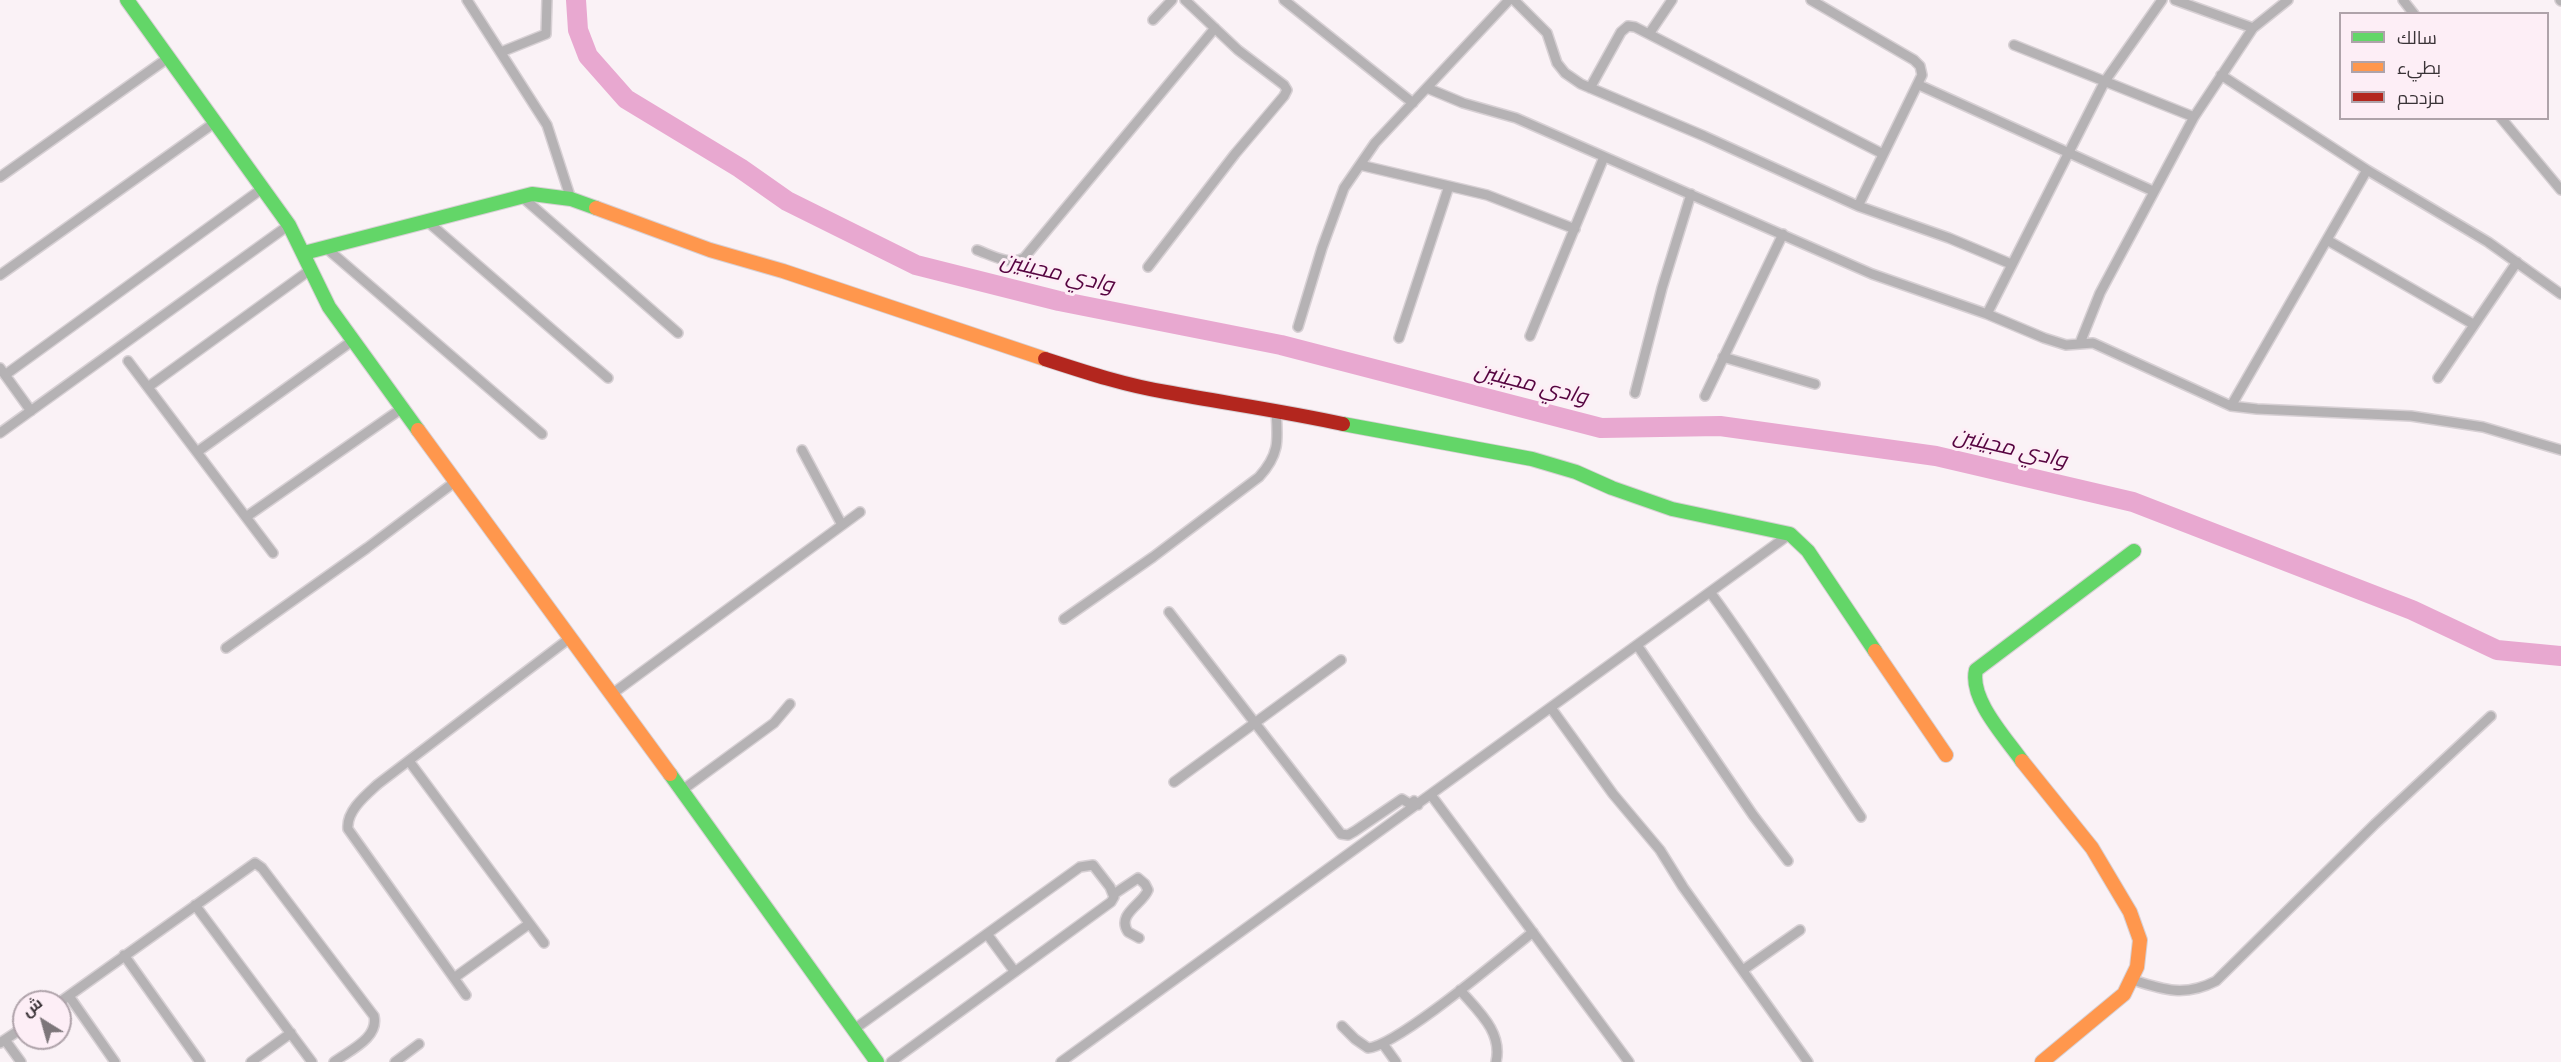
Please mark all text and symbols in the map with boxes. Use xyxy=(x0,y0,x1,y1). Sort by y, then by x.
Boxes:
legend xyxy=(2339,12,2549,120)
text: سالك xyxy=(2397,27,2437,48)
text: بطيء xyxy=(2397,57,2441,78)
text: مزدحم xyxy=(2397,87,2445,108)
water label: وادي مجينين xyxy=(998,248,1116,300)
water label: وادي مجينين xyxy=(1472,358,1590,412)
water label: وادي مجينين xyxy=(1951,423,2069,475)
north arrow xyxy=(12,990,72,1050)
text: ش xyxy=(18,993,46,1021)

